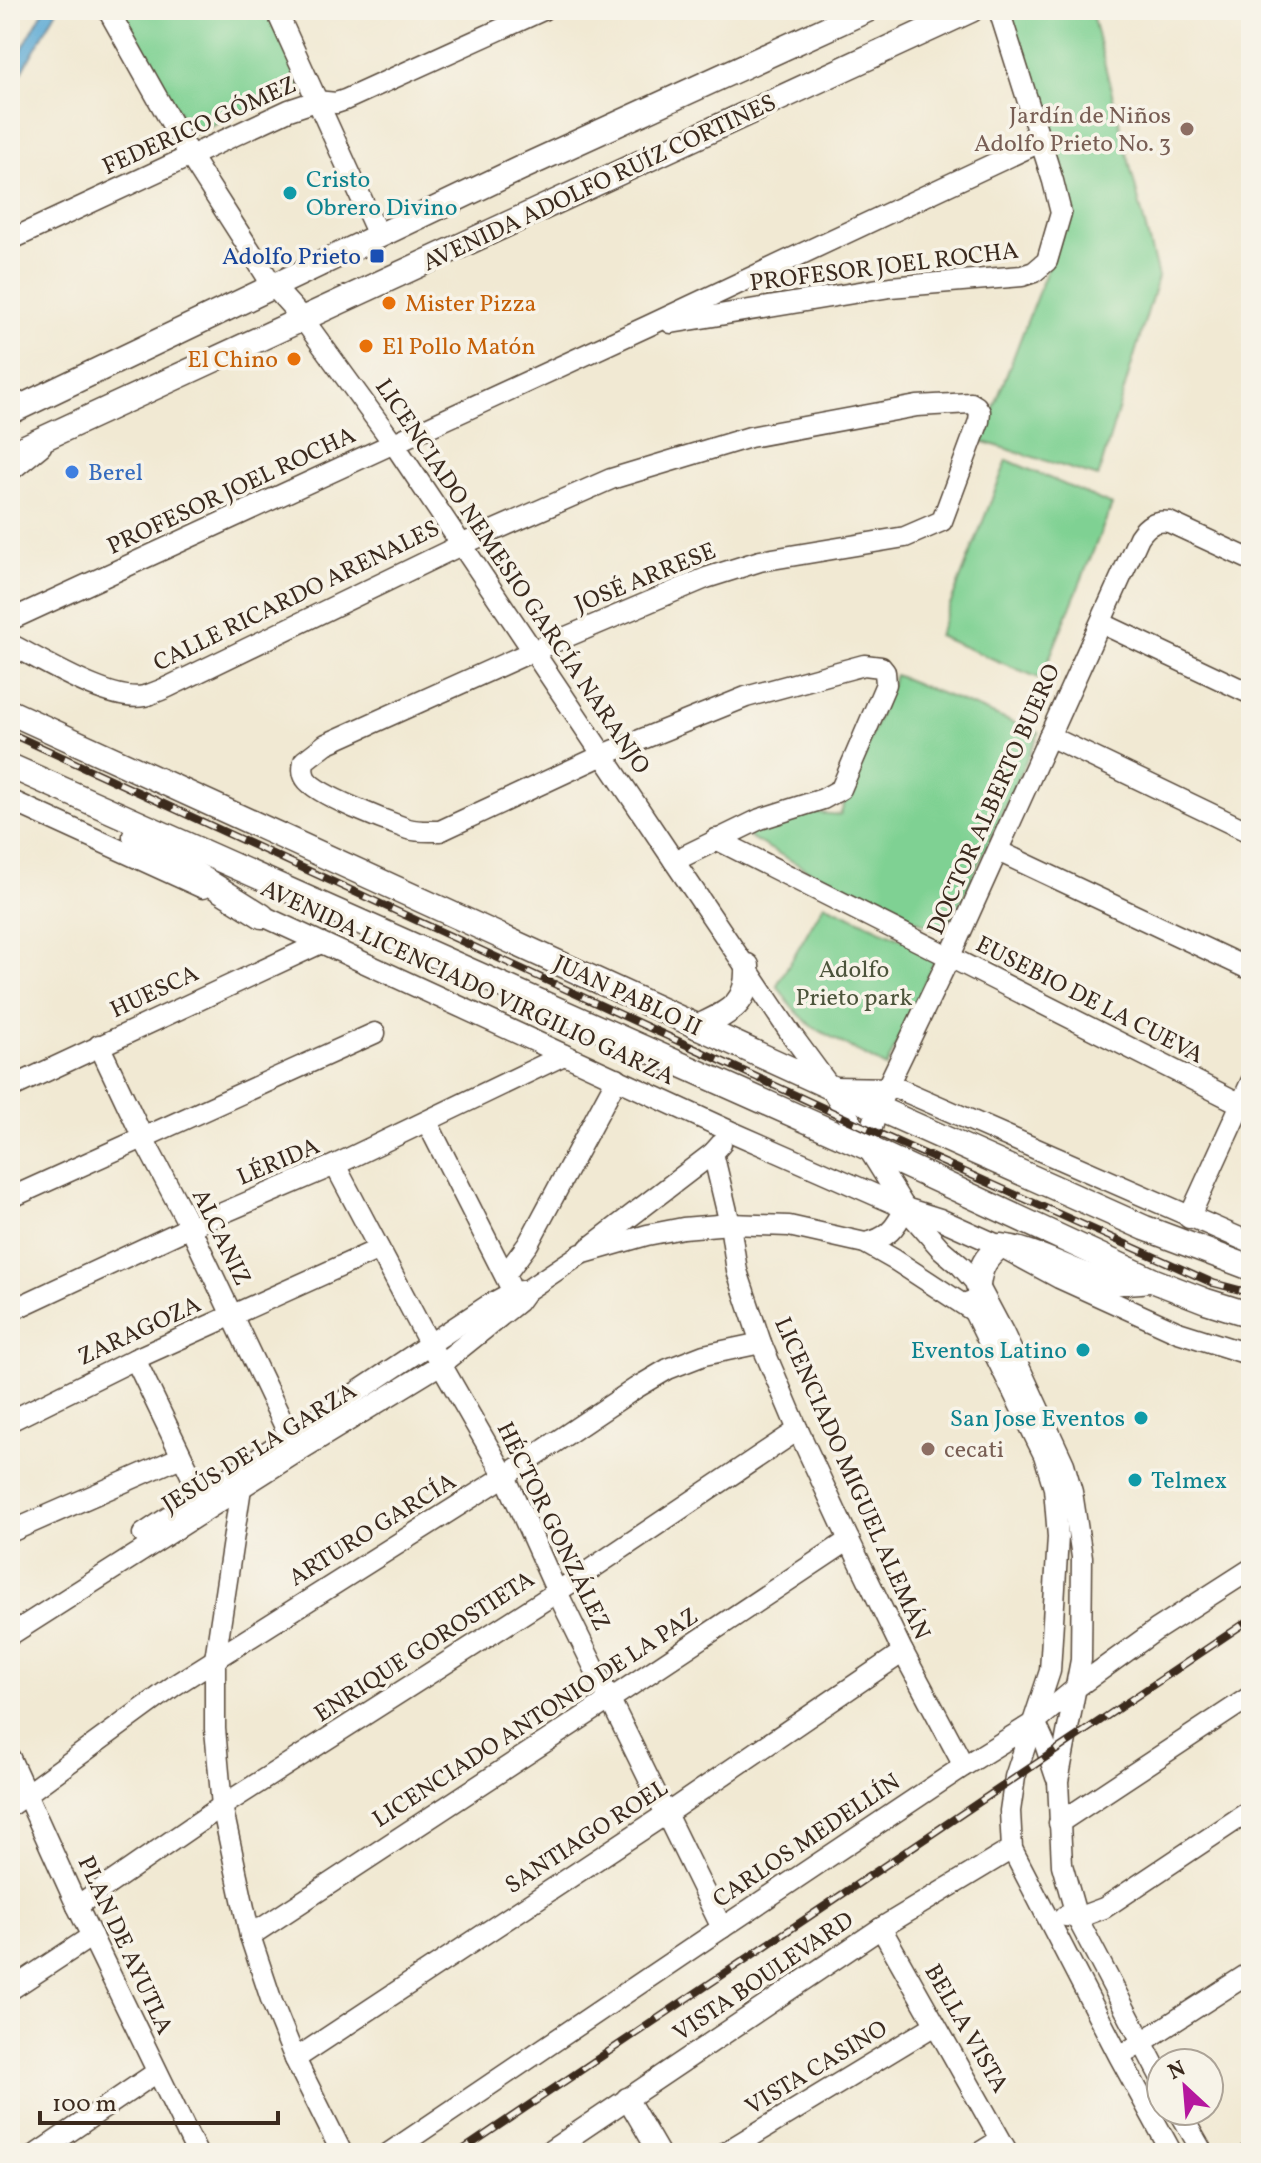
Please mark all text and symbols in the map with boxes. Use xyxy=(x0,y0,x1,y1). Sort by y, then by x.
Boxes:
street label: FEDERICO GÓMEZ xyxy=(97,69,302,185)
street label: AVENIDA ADOLFO RUÍZ CORTINES xyxy=(418,87,782,281)
place label: Jardín de Niños Adolfo Prieto No. 3 xyxy=(974,100,1171,162)
marker: Jardín de Niños Adolfo Prieto No. 3 xyxy=(1178,120,1196,138)
place label: Cristo Obrero Divino xyxy=(306,164,457,226)
marker: Cristo Obrero Divino xyxy=(281,184,299,202)
street label: PROFESOR JOEL ROCHA xyxy=(748,235,1021,301)
place label: Adolfo Prieto xyxy=(222,241,361,275)
marker: Adolfo Prieto xyxy=(368,247,386,265)
place label: Mister Pizza xyxy=(405,288,536,322)
marker: Mister Pizza xyxy=(380,294,398,312)
place label: El Pollo Matón xyxy=(382,331,536,365)
marker: El Pollo Matón xyxy=(357,337,375,355)
place label: El Chino xyxy=(187,344,278,378)
marker: El Chino xyxy=(285,350,303,368)
street label: LICENCIADO NEMESIO GARCÍA NARANJO xyxy=(366,373,657,782)
street label: PROFESOR JOEL ROCHA xyxy=(102,419,362,564)
place label: Berel xyxy=(88,457,143,491)
marker: Berel xyxy=(63,463,81,481)
street label: CALLE RICARDO ARENALES xyxy=(148,513,446,681)
street label: JOSÉ ARRESE xyxy=(570,535,722,623)
street label: DOCTOR ALBERTO BUERO xyxy=(920,659,1070,941)
street label: AVENIDA LICENCIADO VIRGILIO GARZA xyxy=(255,873,680,1095)
street label: EUSEBIO DE LA CUEVA xyxy=(969,928,1209,1073)
street label: JUAN PABLO II xyxy=(547,948,707,1046)
park label: Adolfo Prieto park xyxy=(795,954,913,1016)
street label: HUESCA xyxy=(105,957,205,1028)
street label: LÉRIDA xyxy=(232,1130,325,1195)
street label: ALCANIZ xyxy=(182,1184,258,1292)
street label: ZARAGOZA xyxy=(73,1288,207,1375)
street label: LICENCIADO MIGUEL ALEMÁN xyxy=(764,1312,938,1646)
place label: Eventos Latino xyxy=(911,1335,1067,1369)
marker: Eventos Latino xyxy=(1074,1341,1092,1359)
street label: JESÚS DE LA GARZA xyxy=(156,1375,364,1522)
place label: San Jose Eventos xyxy=(950,1403,1125,1437)
marker: San Jose Eventos xyxy=(1132,1409,1150,1427)
street label: HÉCTOR GONZÁLEZ xyxy=(487,1417,618,1637)
place label: cecati xyxy=(944,1434,1004,1468)
marker: cecati xyxy=(919,1440,937,1458)
street label: ARTURO GARCÍA xyxy=(283,1465,463,1596)
place label: Telmex xyxy=(1151,1465,1227,1499)
marker: Telmex xyxy=(1126,1471,1144,1489)
street label: ENRIQUE GOROSTIETA xyxy=(308,1563,542,1732)
street label: LICENCIADO ANTONIO DE LA PAZ xyxy=(367,1600,706,1837)
street label: CARLOS MEDELLÍN xyxy=(707,1766,908,1917)
street label: SANTIAGO ROEL xyxy=(499,1772,675,1903)
street label: PLAN DE AYUTLA xyxy=(68,1851,181,2041)
street label: VISTA BOULEVARD xyxy=(667,1904,861,2051)
street label: BELLA VISTA xyxy=(915,1958,1016,2100)
street label: VISTA CASINO xyxy=(739,2013,895,2125)
north arrow xyxy=(1145,2047,1225,2127)
text: N xyxy=(1163,2054,1191,2089)
scale bar xyxy=(40,2075,278,2125)
text: 100 m xyxy=(52,2088,117,2122)

